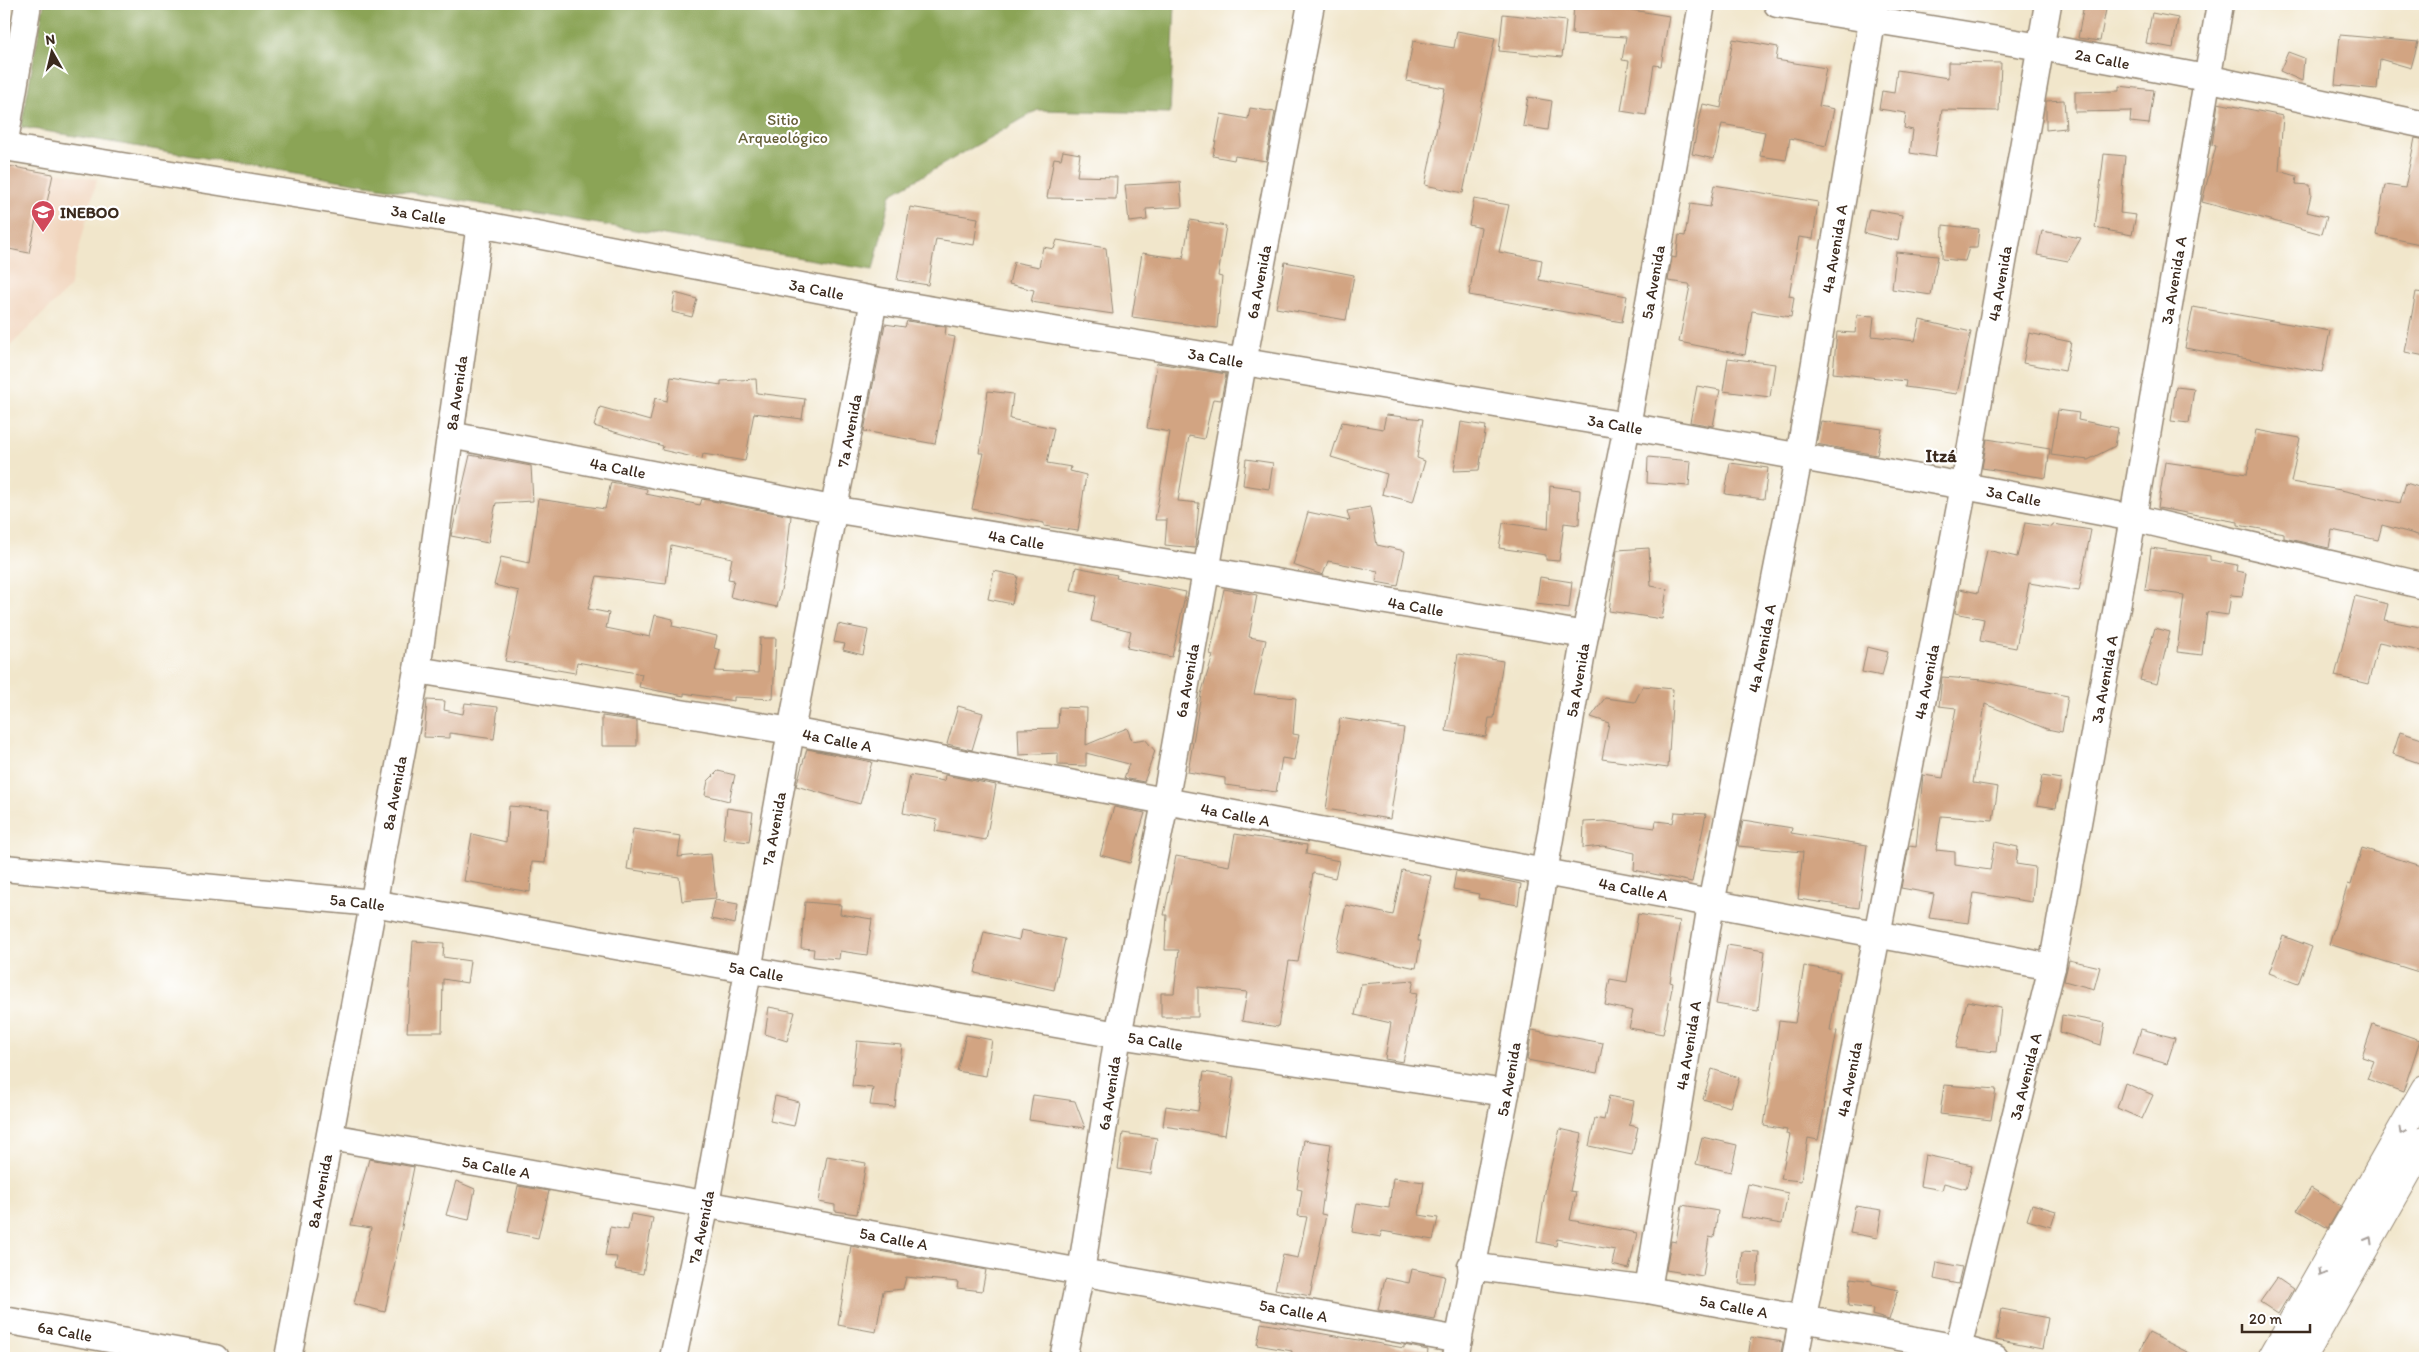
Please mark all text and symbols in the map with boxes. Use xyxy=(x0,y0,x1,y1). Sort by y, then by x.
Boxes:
north arrow xyxy=(28,28,78,78)
text: N xyxy=(44,31,56,49)
street label: 2a Calle xyxy=(2074,44,2132,73)
park label: Sitio Arqueológico xyxy=(738,110,828,147)
school or university icon: INEBOO xyxy=(30,199,56,233)
street label: 3a Calle xyxy=(390,200,448,228)
place label: INEBOO xyxy=(60,203,119,222)
street label: 4a Avenida A xyxy=(1817,203,1851,295)
street label: 3a Avenida A xyxy=(2156,234,2190,326)
street label: 6a Avenida xyxy=(1242,242,1275,320)
street label: 5a Avenida xyxy=(1637,243,1669,321)
street label: 4a Avenida xyxy=(1983,243,2015,323)
street label: 3a Calle xyxy=(787,274,846,304)
street label: 3a Calle xyxy=(1187,343,1245,371)
street label: 8a Avenida xyxy=(441,353,471,431)
street label: 7a Avenida xyxy=(832,392,865,469)
street label: 3a Calle xyxy=(1586,410,1645,438)
district label: Itzá xyxy=(1925,445,1957,467)
street label: 4a Calle xyxy=(588,453,648,482)
street label: 3a Calle xyxy=(1985,481,2043,510)
street label: 4a Calle xyxy=(987,525,1046,553)
street label: 4a Calle xyxy=(1386,592,1446,620)
street label: 4a Avenida A xyxy=(1743,602,1780,694)
street label: 3a Avenida A xyxy=(2087,633,2121,725)
street label: 6a Avenida xyxy=(1171,641,1203,719)
street label: 5a Avenida xyxy=(1562,641,1593,719)
street label: 4a Avenida xyxy=(1910,642,1943,721)
street label: 4a Calle A xyxy=(801,724,874,755)
street label: 8a Avenida xyxy=(378,753,410,832)
street label: 7a Avenida xyxy=(758,789,790,867)
street label: 4a Calle A xyxy=(1199,798,1272,830)
street label: 4a Calle A xyxy=(1597,873,1670,904)
street label: 5a Calle xyxy=(329,889,387,914)
street label: 5a Calle xyxy=(727,957,786,985)
street label: 4a Avenida A xyxy=(1671,999,1705,1091)
street label: 5a Calle xyxy=(1127,1027,1184,1054)
street label: 3a Avenida A xyxy=(2005,1031,2045,1122)
street label: 4a Avenida xyxy=(1832,1039,1866,1118)
street label: 5a Avenida xyxy=(1492,1040,1524,1118)
street label: 6a Avenida xyxy=(1094,1054,1124,1132)
one-way arrow xyxy=(2398,1126,2408,1135)
street label: 8a Avenida xyxy=(303,1151,336,1230)
street label: 5a Calle A xyxy=(461,1151,532,1182)
street label: 7a Avenida xyxy=(684,1188,718,1265)
street label: 5a Calle A xyxy=(858,1223,930,1254)
one-way arrow xyxy=(2363,1236,2373,1245)
one-way arrow xyxy=(2318,1267,2328,1276)
street label: 5a Calle A xyxy=(1698,1290,1770,1322)
street label: 5a Calle A xyxy=(1258,1295,1329,1326)
scale bar xyxy=(2242,1302,2309,1334)
text: 20 m xyxy=(2249,1310,2283,1328)
street label: 6a Calle xyxy=(36,1317,94,1345)

